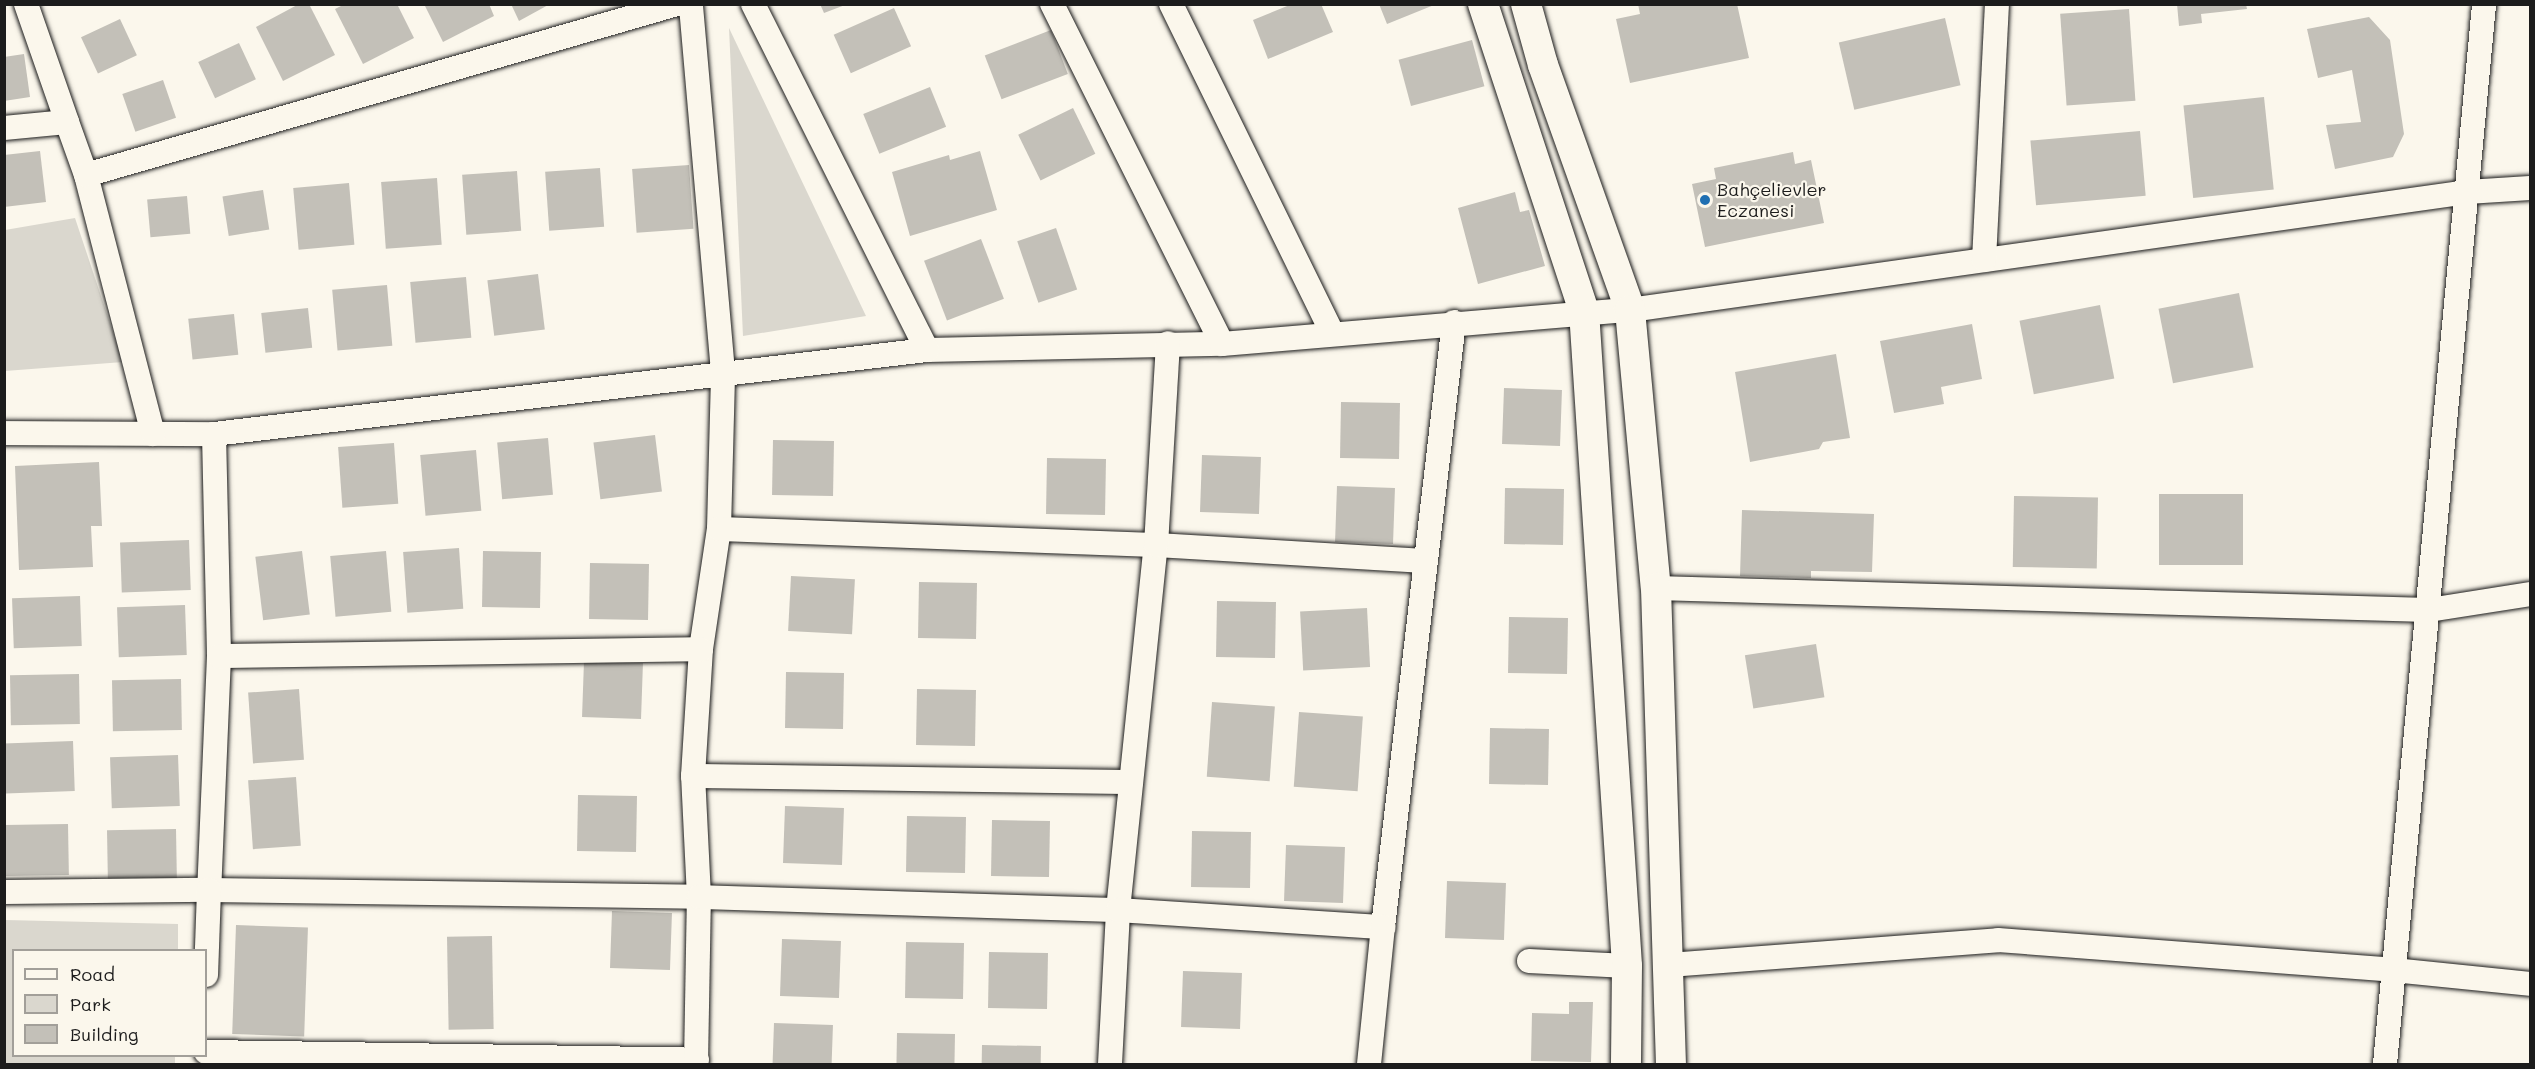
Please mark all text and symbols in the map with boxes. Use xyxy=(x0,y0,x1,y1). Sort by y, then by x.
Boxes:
place label: Bahçelievler Eczanesi xyxy=(1717,179,1827,222)
marker: Bahçelievler Eczanesi xyxy=(1698,193,1712,207)
legend xyxy=(12,949,207,1057)
text: Road xyxy=(70,962,115,986)
text: Park xyxy=(70,992,111,1016)
text: Building xyxy=(70,1022,138,1046)

